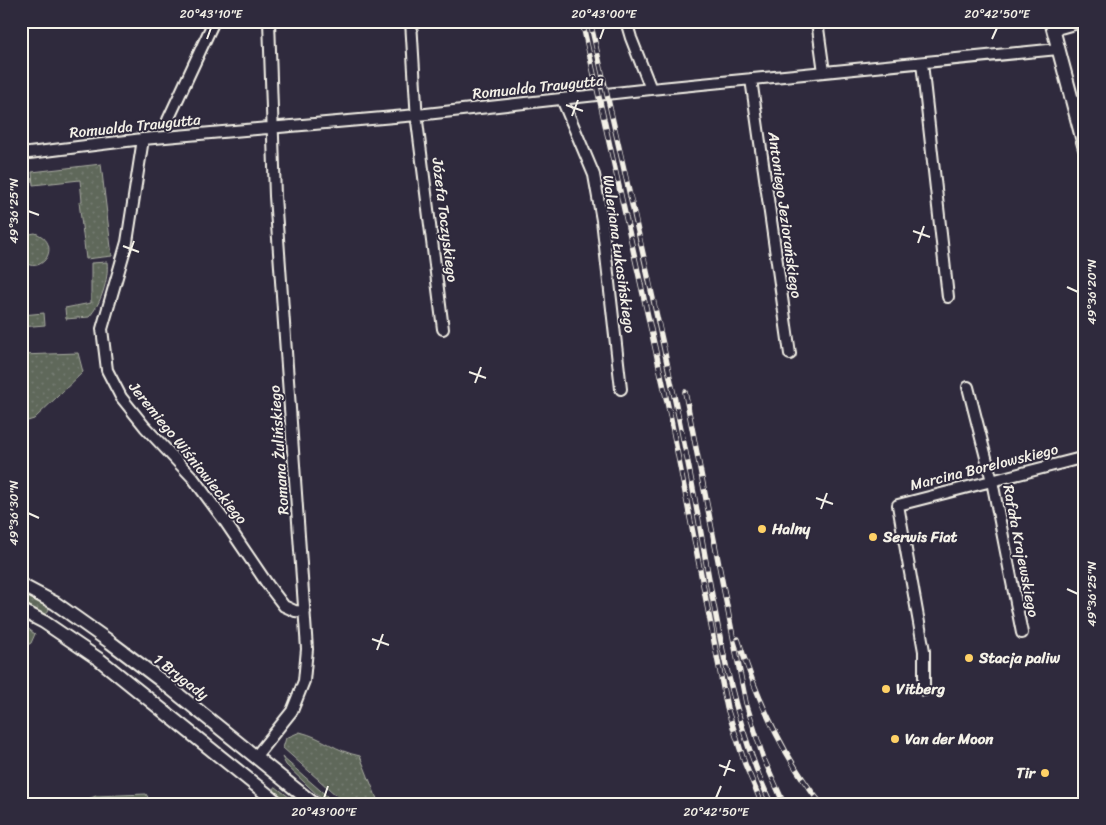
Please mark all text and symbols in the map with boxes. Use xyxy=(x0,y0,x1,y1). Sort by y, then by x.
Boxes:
text: 20°43'10"E xyxy=(180,3,244,25)
text: 20°43'00"E xyxy=(571,3,638,25)
text: 20°42'50"E xyxy=(964,3,1031,25)
street label: Romualda Traugutta xyxy=(471,67,605,107)
street label: Romualda Traugutta xyxy=(68,106,202,146)
street label: Antoniego Jeziorańskiego xyxy=(760,129,810,300)
street label: Józefa Toczyskiego xyxy=(424,155,466,284)
street label: Waleriana Łukasińskiego xyxy=(595,173,643,335)
text: 49°36'25"N xyxy=(3,178,25,244)
text: 49°36'20"N xyxy=(1081,258,1103,325)
street label: Jeremiego Wiśniowieckiego xyxy=(121,375,254,531)
street label: Romana Żulińskiego xyxy=(261,384,296,516)
street label: Marcina Borelowskiego xyxy=(907,436,1061,498)
text: 49°36'30"N xyxy=(3,480,25,546)
street label: Rafała Krajewskiego xyxy=(995,483,1047,620)
place label: Halny xyxy=(771,516,811,542)
marker: Halny xyxy=(756,523,768,535)
place label: Serwis Fiat xyxy=(882,524,958,550)
marker: Serwis Fiat xyxy=(867,531,879,543)
text: 49°36'25"N xyxy=(1081,561,1103,627)
place label: Stacja paliw xyxy=(978,645,1061,671)
street label: 1 Brygady xyxy=(148,647,215,707)
marker: Stacja paliw xyxy=(963,652,975,664)
place label: Vitberg xyxy=(896,676,945,702)
marker: Vitberg xyxy=(880,683,892,695)
place label: Van der Moon xyxy=(905,726,994,752)
marker: Van der Moon xyxy=(889,733,901,745)
place label: Tir xyxy=(1016,760,1037,786)
marker: Tir xyxy=(1039,767,1051,779)
text: 20°43'00"E xyxy=(291,801,358,823)
text: 20°42'50"E xyxy=(683,801,750,823)

